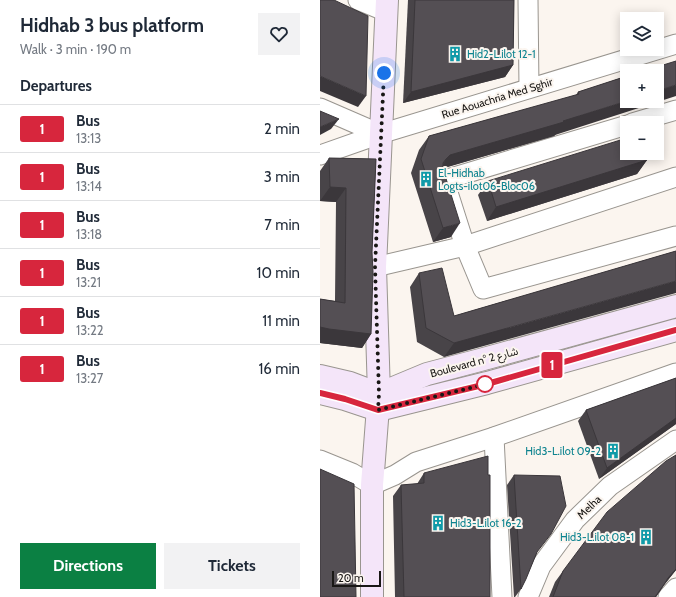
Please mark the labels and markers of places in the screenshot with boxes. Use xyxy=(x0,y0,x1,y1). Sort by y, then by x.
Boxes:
building icon: Hid2-L.ilot 12-1 xyxy=(446,45,464,63)
place label: Hid2-L.ilot 12-1 xyxy=(467,47,536,61)
place label: El-Hidhab Logts-ilot06-Bloc06 xyxy=(438,166,535,193)
building icon: El-Hidhab Logts-ilot06-Bloc06 xyxy=(417,170,435,188)
unlabelled marker xyxy=(476,375,494,393)
building icon: Hid3-L.ilot 09-2 xyxy=(604,442,622,460)
place label: Hid3-L.ilot 09-2 xyxy=(525,444,601,458)
building icon: Hid3-L.ilot 16-2 xyxy=(429,514,447,532)
place label: Hid3-L.ilot 16-2 xyxy=(450,516,522,530)
building icon: Hid3-L.ilot 08-1 xyxy=(637,528,655,546)
place label: Hid3-L.ilot 08-1 xyxy=(560,530,634,544)

